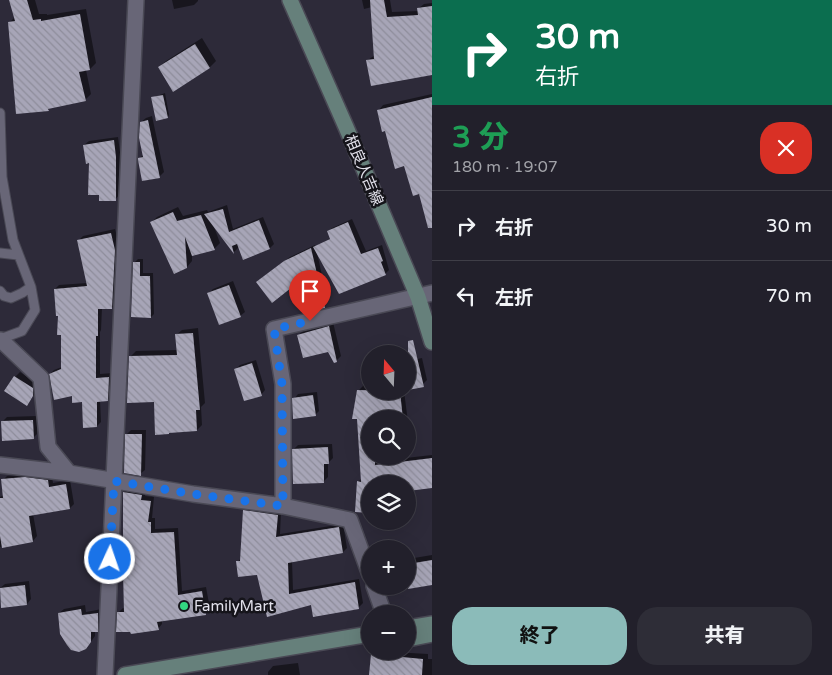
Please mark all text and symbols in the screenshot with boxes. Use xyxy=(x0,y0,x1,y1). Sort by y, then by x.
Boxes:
text: 30 m xyxy=(535,16,620,58)
icon: right xyxy=(452,20,517,85)
text: 右折 xyxy=(535,64,579,90)
text: 3 分 xyxy=(452,119,509,156)
button: close xyxy=(760,122,812,174)
street label: 相良人吉線 xyxy=(341,132,387,208)
text: 180 m · 19:07 xyxy=(452,157,558,177)
icon: right xyxy=(452,212,480,240)
text: 30 m xyxy=(766,215,812,237)
text: 右折 xyxy=(495,217,533,239)
pin xyxy=(289,270,331,321)
icon: arrive xyxy=(296,277,324,305)
icon: left xyxy=(452,282,480,310)
text: 70 m xyxy=(766,285,812,307)
text: 左折 xyxy=(495,287,533,309)
north arrow xyxy=(361,345,416,400)
map controls xyxy=(361,345,416,660)
button: search xyxy=(361,410,416,465)
button: layers xyxy=(361,475,416,530)
position arrow xyxy=(83,532,135,584)
button: + xyxy=(361,540,416,595)
place label: FamilyMart xyxy=(194,597,274,615)
marker: FamilyMart xyxy=(178,600,190,612)
button: − xyxy=(361,605,416,660)
button: 終了 xyxy=(452,607,627,665)
button: 共有 xyxy=(637,607,812,665)

